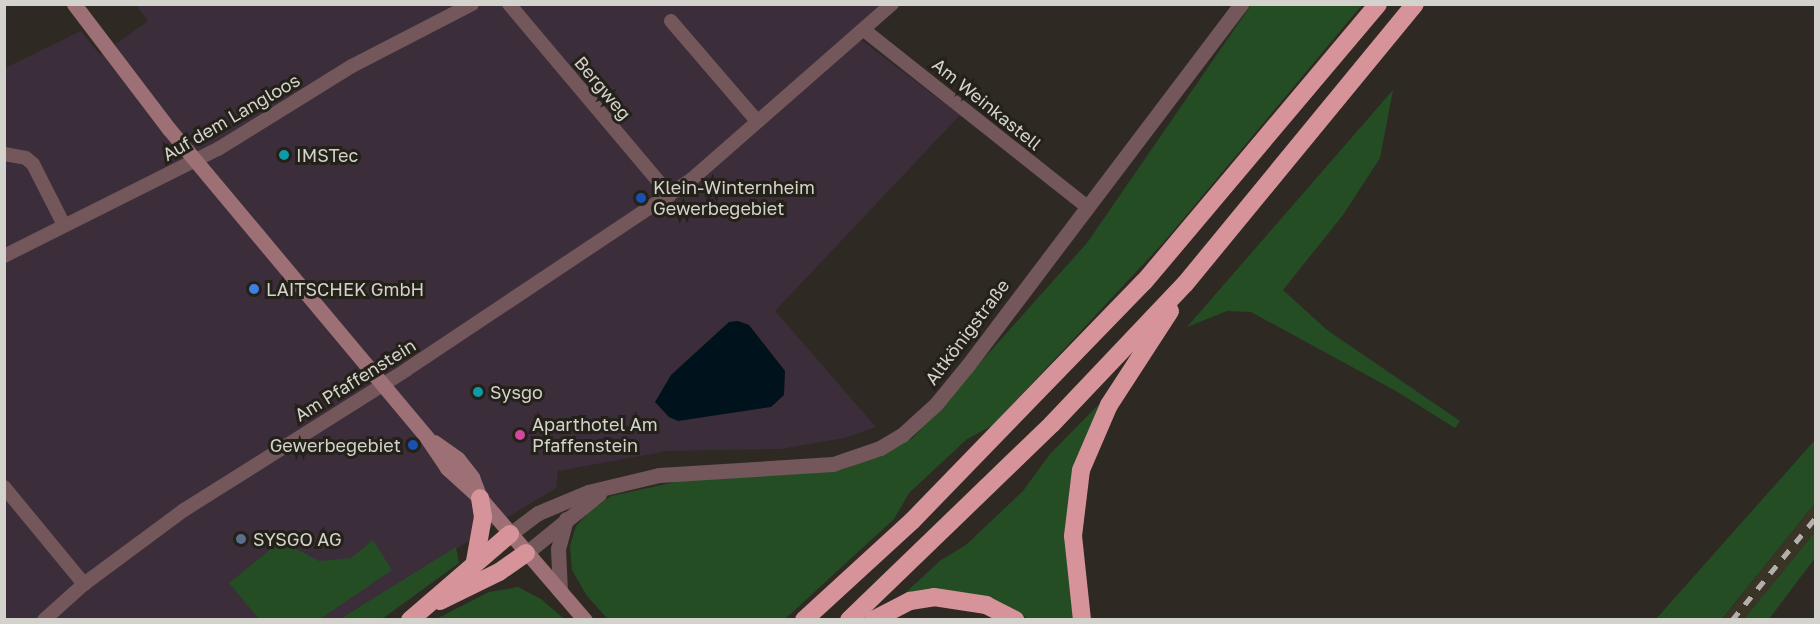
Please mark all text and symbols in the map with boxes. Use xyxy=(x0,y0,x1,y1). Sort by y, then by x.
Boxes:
street label: Bergweg xyxy=(570,52,636,124)
street label: Am Weinkastell xyxy=(928,53,1046,155)
street label: Auf dem Langloos xyxy=(158,69,304,165)
place label: IMSTec xyxy=(296,144,358,166)
marker: IMSTec xyxy=(277,148,291,162)
place label: Klein-Winternheim Gewerbegebiet xyxy=(653,177,815,219)
marker: Klein-Winternheim Gewerbegebiet xyxy=(634,191,648,205)
street label: Altkönigstraße xyxy=(920,275,1014,389)
place label: LAITSCHEK GmbH xyxy=(266,278,424,300)
marker: LAITSCHEK GmbH xyxy=(247,282,261,296)
street label: Am Pfaffenstein xyxy=(291,334,419,426)
place label: Sysgo xyxy=(490,381,543,403)
marker: Sysgo xyxy=(471,385,485,399)
place label: Aparthotel Am Pfaffenstein xyxy=(532,414,658,456)
marker: Aparthotel Am Pfaffenstein xyxy=(513,428,527,442)
place label: Gewerbegebiet xyxy=(270,434,401,456)
marker: Gewerbegebiet xyxy=(406,438,420,452)
place label: SYSGO AG xyxy=(253,528,342,550)
marker: SYSGO AG xyxy=(234,532,248,546)

